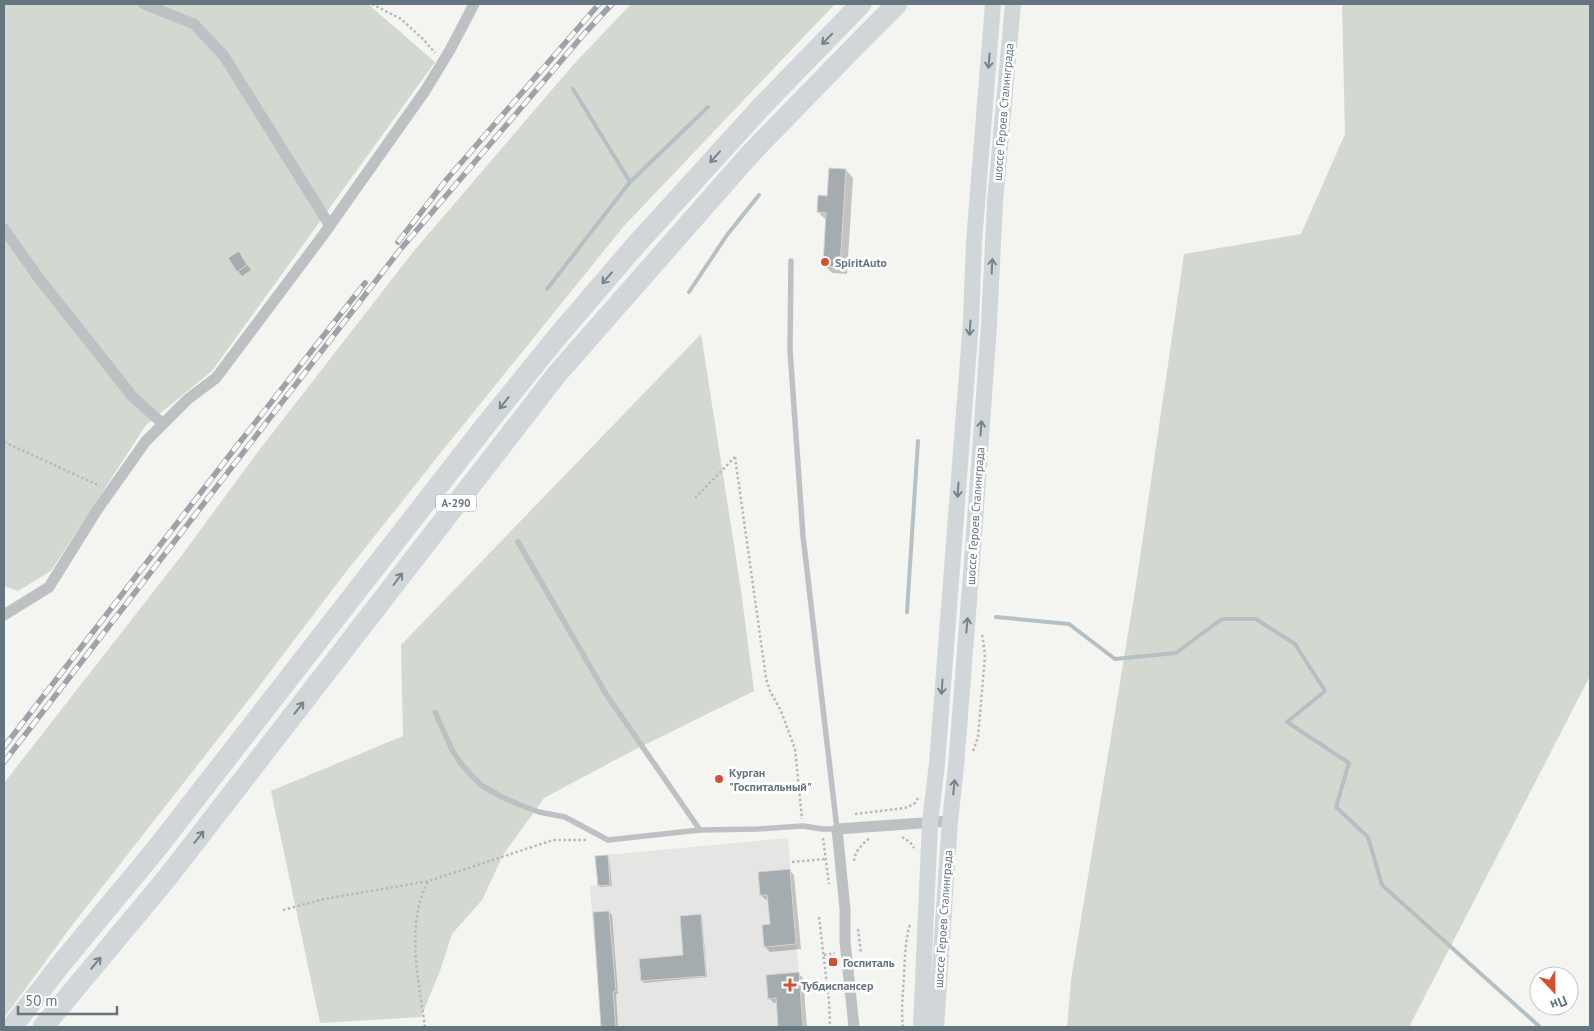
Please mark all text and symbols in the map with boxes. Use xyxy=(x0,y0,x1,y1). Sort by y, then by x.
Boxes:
one-way arrow xyxy=(821,32,833,45)
street label: шоссе Героев Сталинграда xyxy=(989,42,1017,182)
one-way arrow xyxy=(984,53,994,69)
one-way arrow xyxy=(710,150,721,163)
place label: SpiritAuto xyxy=(835,255,888,270)
marker: SpiritAuto xyxy=(819,256,831,268)
one-way arrow xyxy=(987,258,996,274)
one-way arrow xyxy=(602,271,613,284)
one-way arrow xyxy=(966,320,975,336)
one-way arrow xyxy=(498,396,509,409)
one-way arrow xyxy=(977,420,986,436)
street label: шоссе Героев Сталинграда xyxy=(963,446,987,586)
one-way arrow xyxy=(953,482,963,498)
road number: А-290 xyxy=(436,494,476,512)
one-way arrow xyxy=(392,573,403,586)
one-way arrow xyxy=(962,617,972,633)
one-way arrow xyxy=(938,678,947,694)
one-way arrow xyxy=(293,702,304,715)
place label: Курган "Госпитальный" xyxy=(729,765,812,794)
marker: Курган "Госпитальный" xyxy=(713,773,725,785)
one-way arrow xyxy=(949,779,959,795)
one-way arrow xyxy=(194,830,204,844)
street label: шоссе Героев Сталинграда xyxy=(931,849,955,989)
place label: Госпиталь xyxy=(843,955,895,970)
one-way arrow xyxy=(91,956,102,969)
marker: Госпиталь xyxy=(827,956,839,968)
north arrow xyxy=(1529,966,1579,1016)
marker: Тубдиспансер xyxy=(783,978,797,992)
place label: Тубдиспансер xyxy=(801,978,874,993)
scale bar xyxy=(18,984,116,1016)
text: 50 m xyxy=(25,991,58,1010)
text: Пн xyxy=(1548,992,1570,1014)

